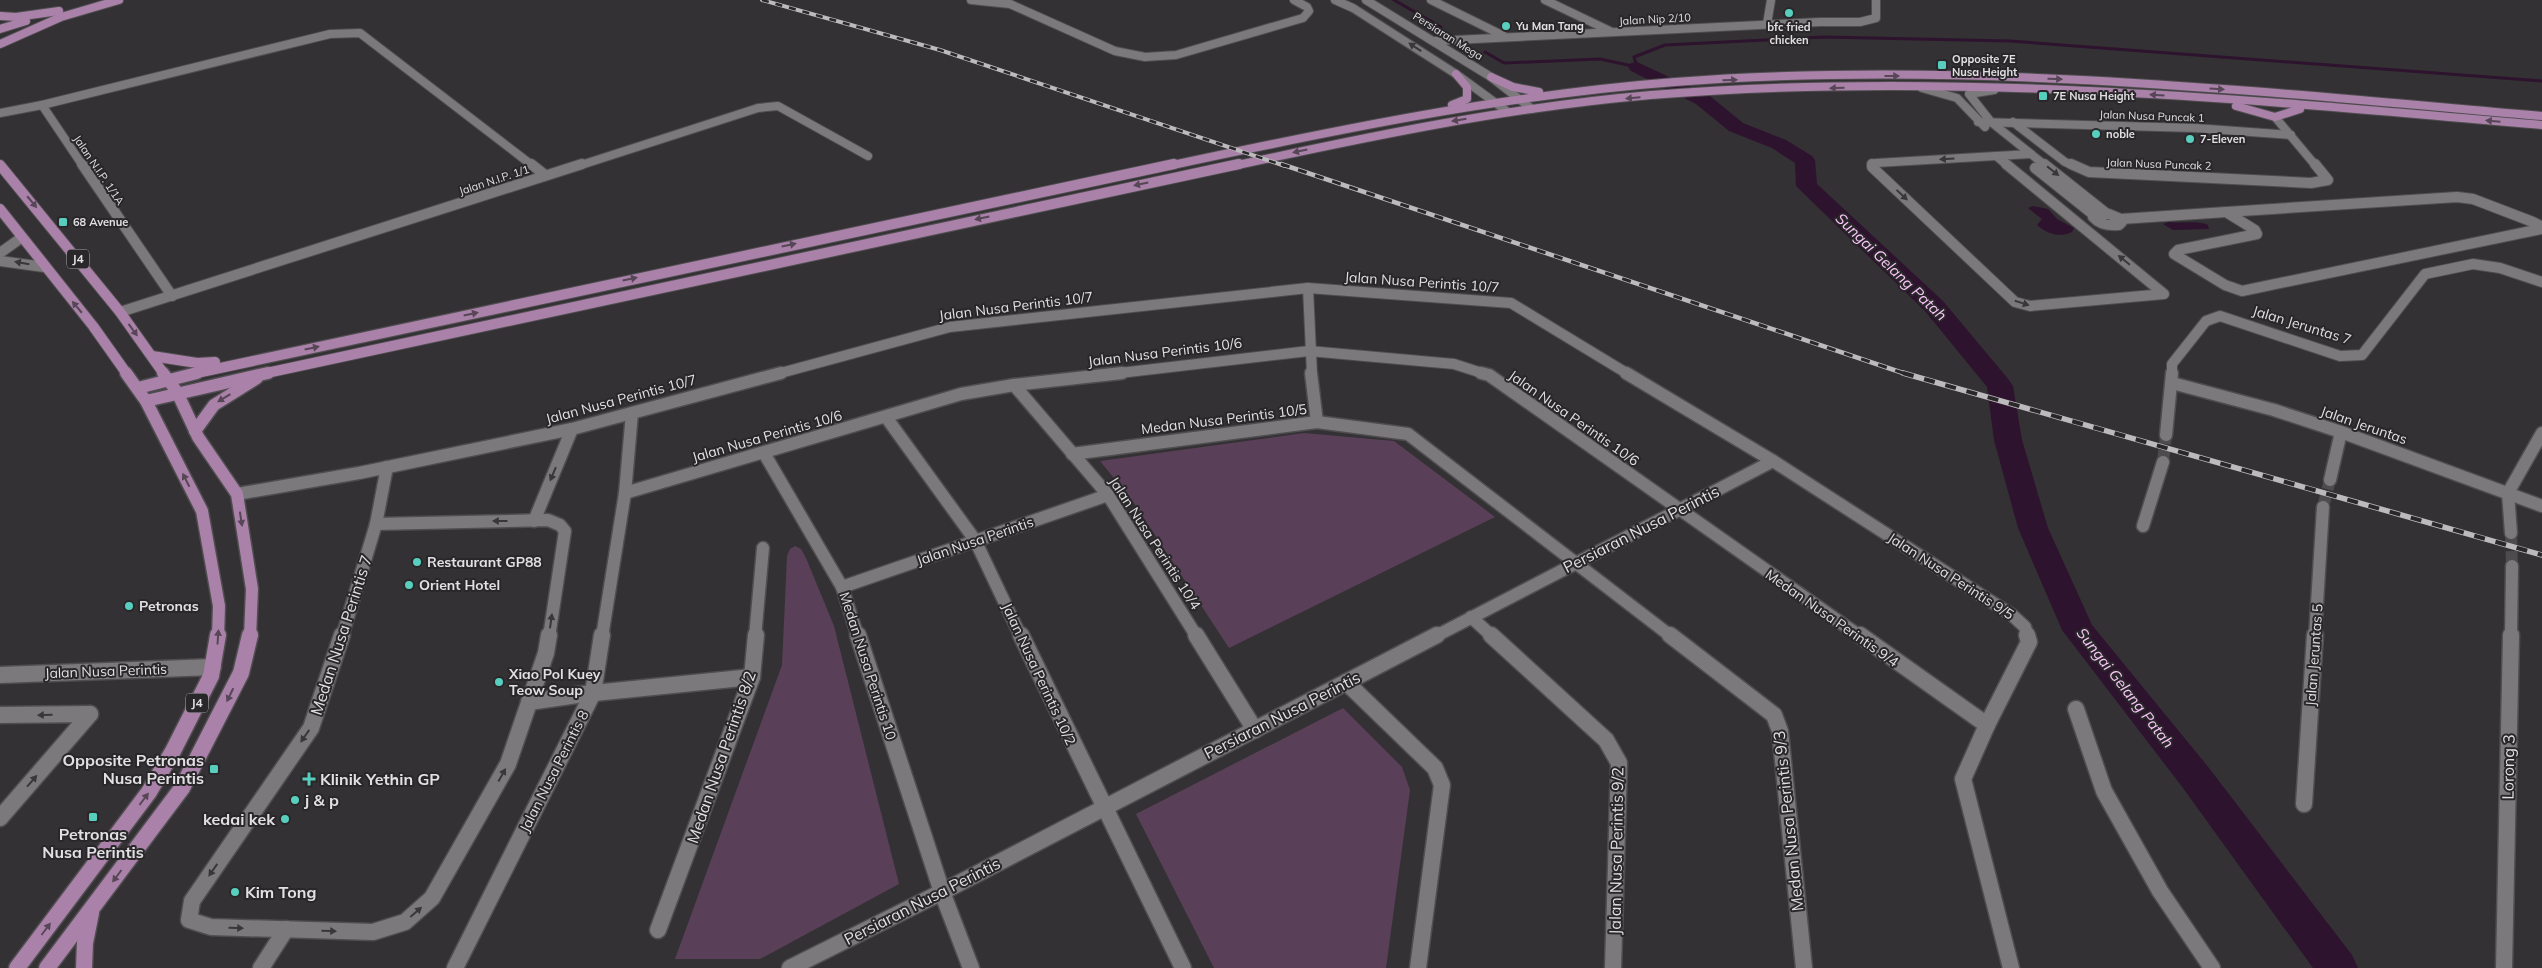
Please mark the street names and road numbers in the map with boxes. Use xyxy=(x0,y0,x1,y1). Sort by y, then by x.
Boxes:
street label: Persiaran Mega xyxy=(1410,9,1486,63)
street label: Jalan Nip 2/10 xyxy=(1619,10,1692,28)
street label: Jalan Nusa Puncak 1 xyxy=(2099,107,2205,125)
street label: Jalan N.I.P. 1/1A xyxy=(70,132,128,208)
street label: Jalan Nusa Puncak 2 xyxy=(2106,155,2212,173)
street label: Jalan N.I.P. 1/1 xyxy=(457,162,531,198)
road number: J4 xyxy=(67,250,89,268)
street label: Jalan Nusa Perintis 10/7 xyxy=(1344,268,1500,296)
street label: Jalan Nusa Perintis 10/7 xyxy=(938,288,1094,324)
street label: Jalan Jeruntas 7 xyxy=(2250,301,2354,349)
street label: Jalan Nusa Perintis 10/6 xyxy=(1087,334,1243,370)
street label: Jalan Nusa Perintis 10/6 xyxy=(1505,366,1643,470)
street label: Jalan Nusa Perintis 10/7 xyxy=(544,370,698,428)
street label: Medan Nusa Perintis 10/5 xyxy=(1140,400,1308,438)
street label: Jalan Jeruntas xyxy=(2318,402,2410,448)
street label: Jalan Nusa Perintis 10/6 xyxy=(690,406,844,466)
street label: Jalan Nusa Perintis 10/4 xyxy=(1105,473,1205,613)
street label: Persiaran Nusa Perintis xyxy=(1560,481,1723,577)
street label: Jalan Nusa Perintis xyxy=(914,513,1036,569)
street label: Jalan Nusa Perintis 9/5 xyxy=(1885,528,2017,624)
street label: Medan Nusa Perintis 7 xyxy=(306,553,376,717)
street label: Medan Nusa Perintis 9/4 xyxy=(1762,565,1903,671)
street label: Medan Nusa Perintis 10 xyxy=(836,590,900,742)
street label: Jalan Nusa Perintis 10/2 xyxy=(998,600,1080,748)
street label: Jalan Jeruntas 5 xyxy=(2301,603,2327,707)
street label: Jalan Nusa Perintis xyxy=(45,660,168,682)
street label: Persiaran Nusa Perintis xyxy=(1201,667,1364,763)
street label: Medan Nusa Perintis 8/2 xyxy=(682,668,760,846)
road number: J4 xyxy=(186,694,208,712)
street label: Jalan Nusa Perintis 8 xyxy=(515,707,593,835)
street label: Medan Nusa Perintis 9/3 xyxy=(1769,730,1807,912)
street label: Lorong 3 xyxy=(2497,734,2519,800)
street label: Jalan Nusa Perintis 9/2 xyxy=(1605,767,1627,935)
street label: Persiaran Nusa Perintis xyxy=(841,853,1004,949)

